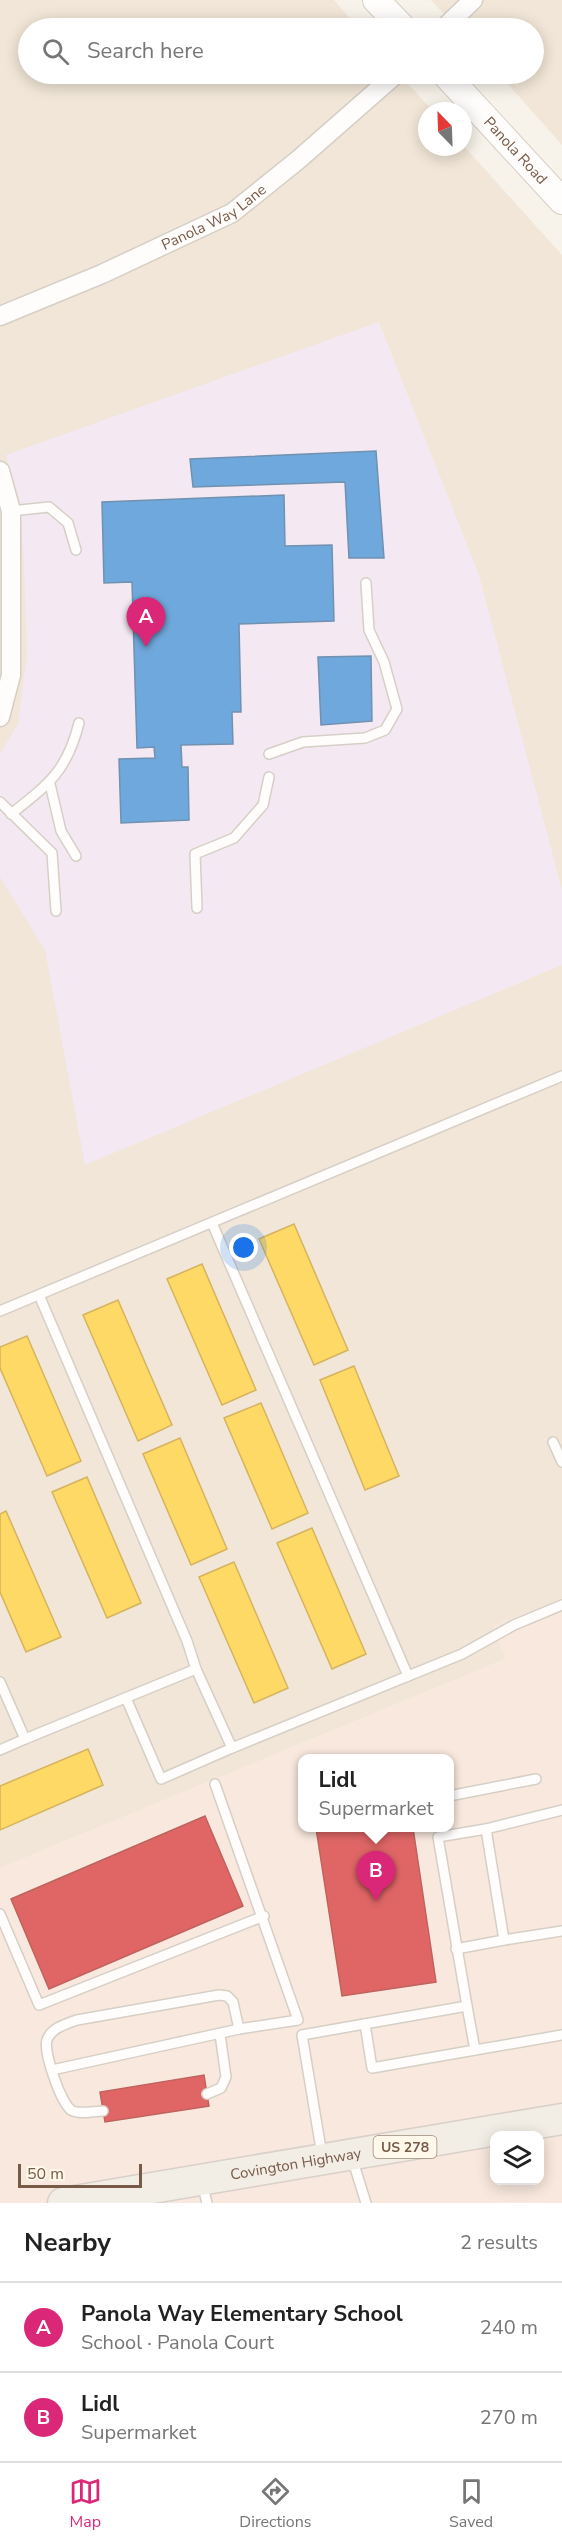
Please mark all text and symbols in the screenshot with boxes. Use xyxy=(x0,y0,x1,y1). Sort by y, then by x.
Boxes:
search box xyxy=(18,18,544,84)
icon: search xyxy=(39,35,72,68)
text: Search here xyxy=(87,36,204,66)
north arrow xyxy=(418,102,472,156)
street label: Panola Road xyxy=(479,112,552,189)
street label: Panola Way Lane xyxy=(158,179,270,255)
pin: A xyxy=(126,598,166,647)
your location xyxy=(229,1233,258,1262)
popup xyxy=(298,1754,454,1832)
text: Lidl xyxy=(318,1765,357,1795)
text: Supermarket xyxy=(318,1795,434,1822)
pin: B xyxy=(356,1852,395,1901)
map controls xyxy=(490,2131,544,2185)
button: layers xyxy=(490,2131,544,2185)
road number: US 278 xyxy=(374,2136,436,2158)
street label: Covington Highway xyxy=(229,2143,363,2185)
scale bar xyxy=(18,2161,142,2188)
text: 50 m xyxy=(27,2163,64,2185)
text: Nearby xyxy=(24,2225,111,2260)
text: 2 results xyxy=(460,2229,538,2256)
text: Panola Way Elementary School xyxy=(81,2299,403,2329)
text: A xyxy=(36,2314,51,2341)
text: 240 m xyxy=(480,2314,538,2341)
text: School · Panola Court xyxy=(81,2329,274,2356)
text: Lidl xyxy=(81,2389,119,2419)
text: B xyxy=(37,2404,50,2431)
text: 270 m xyxy=(480,2404,538,2431)
text: Supermarket xyxy=(81,2419,196,2446)
tab: Map xyxy=(69,2475,102,2533)
tab: Directions xyxy=(239,2475,311,2533)
tab: Saved xyxy=(449,2475,493,2533)

